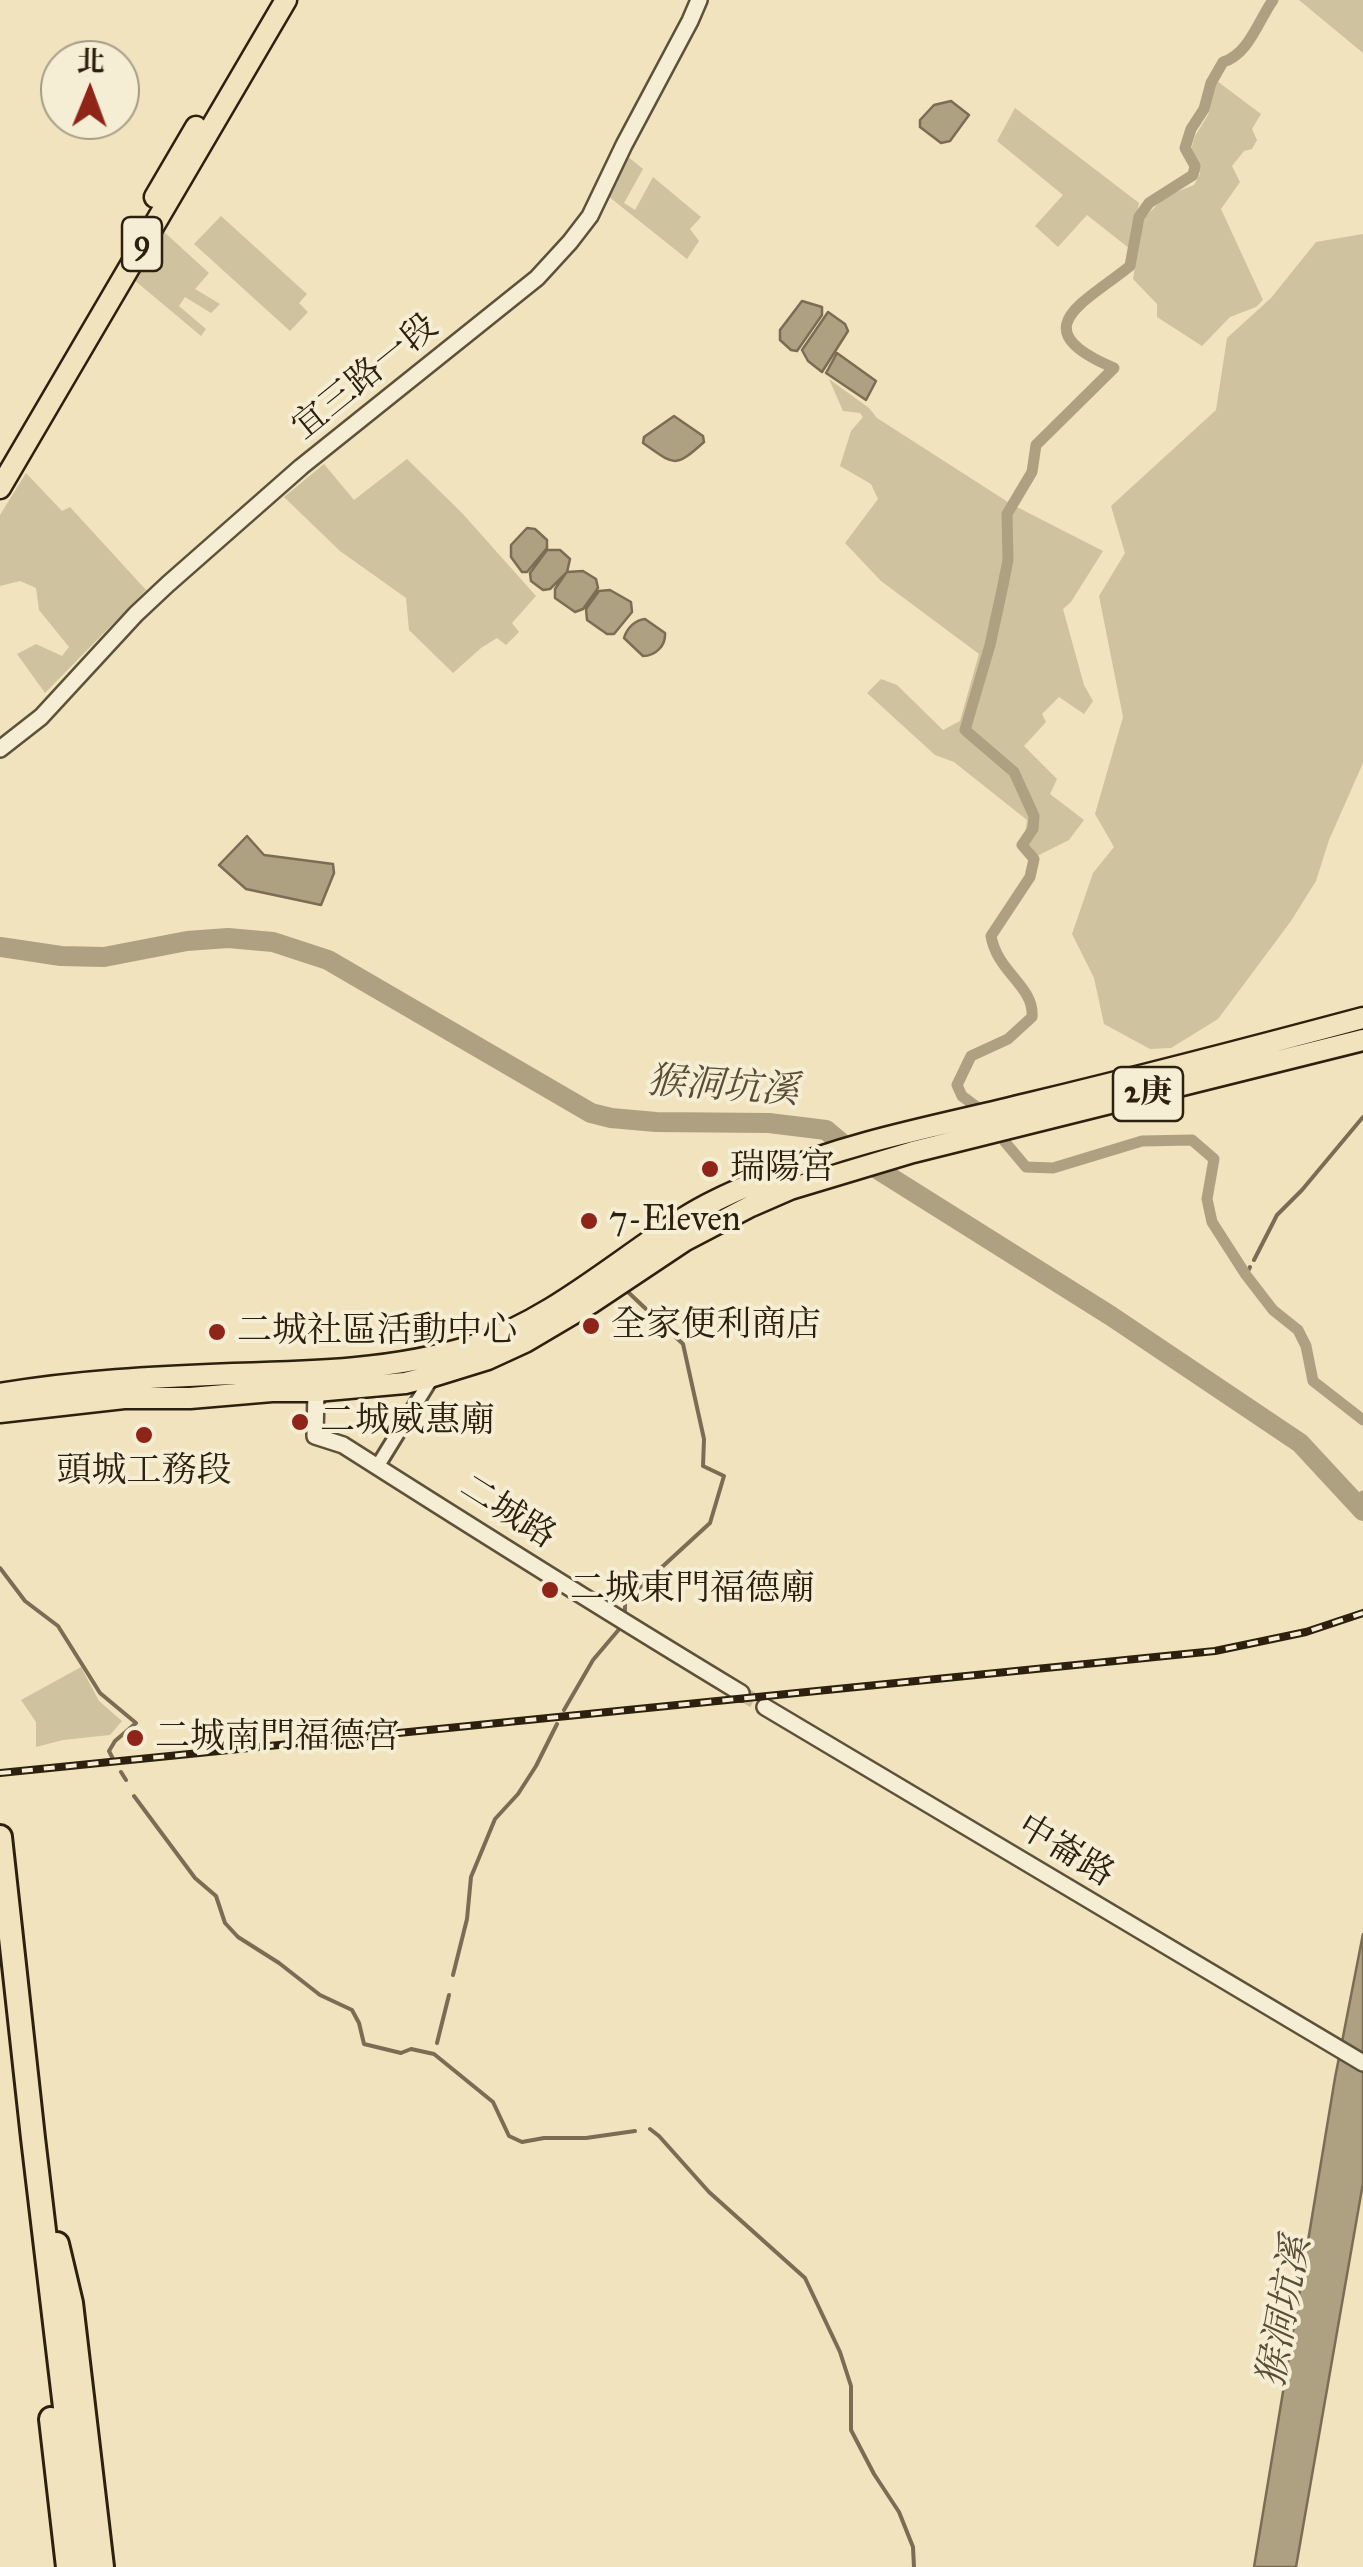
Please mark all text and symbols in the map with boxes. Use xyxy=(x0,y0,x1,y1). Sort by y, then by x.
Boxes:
north arrow xyxy=(40,40,140,140)
text: 北 xyxy=(76,44,105,79)
road number: 9 xyxy=(122,217,162,271)
street label: 宜三路一段 xyxy=(285,307,447,449)
water label: 猴洞坑溪 xyxy=(646,1060,800,1116)
road number: 2庚 xyxy=(1113,1067,1183,1121)
place label: 瑞陽宮 xyxy=(730,1148,835,1190)
marker: 瑞陽宮 xyxy=(699,1158,721,1180)
place label: 7-Eleven xyxy=(609,1200,741,1242)
marker: 7-Eleven xyxy=(578,1210,600,1232)
place label: 全家便利商店 xyxy=(611,1305,821,1347)
place label: 二城社區活動中心 xyxy=(237,1311,517,1353)
marker: 全家便利商店 xyxy=(580,1315,602,1337)
marker: 二城社區活動中心 xyxy=(206,1321,228,1343)
place label: 二城威惠廟 xyxy=(320,1401,495,1443)
marker: 二城威惠廟 xyxy=(289,1411,311,1433)
marker: 頭城工務段 xyxy=(133,1424,155,1446)
place label: 頭城工務段 xyxy=(57,1451,231,1493)
street label: 二城路 xyxy=(451,1467,563,1559)
place label: 二城東門福德廟 xyxy=(570,1569,815,1611)
marker: 二城東門福德廟 xyxy=(539,1579,561,1601)
place label: 二城南門福德宮 xyxy=(155,1717,400,1759)
marker: 二城南門福德宮 xyxy=(124,1727,146,1749)
street label: 中崙路 xyxy=(1009,1807,1121,1897)
water label: 猴洞坑溪 xyxy=(1250,2233,1322,2391)

